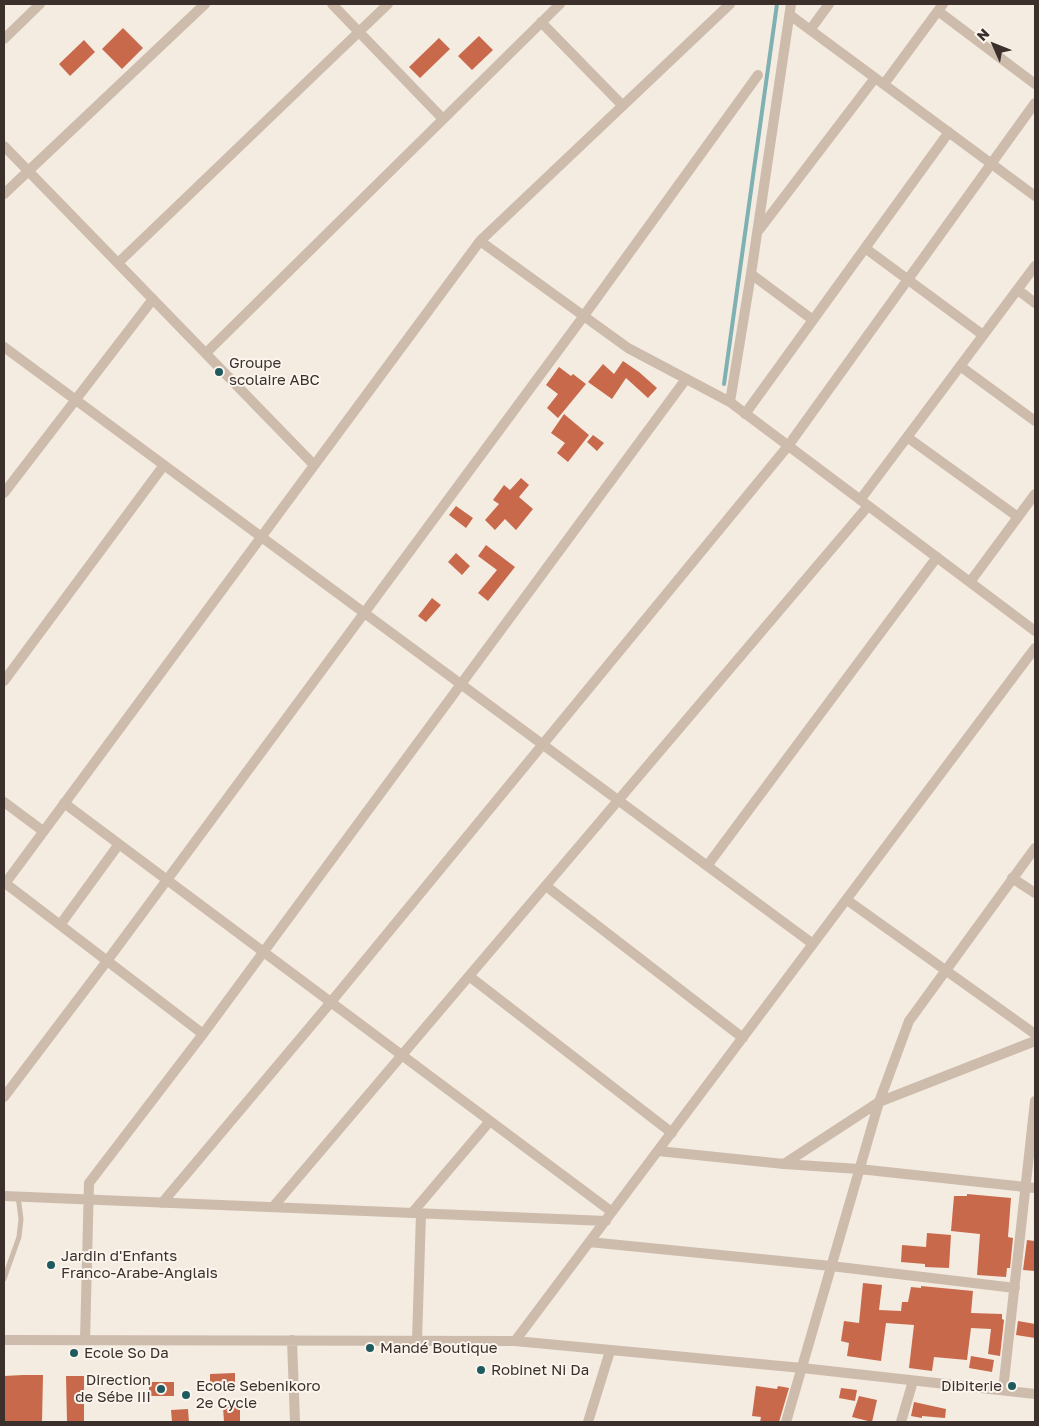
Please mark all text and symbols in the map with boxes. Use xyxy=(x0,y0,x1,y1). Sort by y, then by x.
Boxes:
north arrow xyxy=(969,20,1019,70)
text: N xyxy=(973,25,993,44)
place label: Groupe scolaire ABC xyxy=(229,354,320,389)
marker: Groupe scolaire ABC xyxy=(213,366,225,378)
place label: Jardin d'Enfants Franco-Arabe-Anglais xyxy=(61,1247,218,1282)
marker: Jardin d'Enfants Franco-Arabe-Anglais xyxy=(45,1259,57,1271)
place label: Mandé Boutique xyxy=(380,1339,497,1357)
marker: Mandé Boutique xyxy=(364,1342,376,1354)
place label: Ecole So Da xyxy=(84,1344,169,1362)
marker: Ecole So Da xyxy=(68,1347,80,1359)
place label: Robinet Ni Da xyxy=(491,1361,589,1379)
marker: Robinet Ni Da xyxy=(475,1364,487,1376)
place label: Direction de Sébe III xyxy=(75,1371,151,1406)
place label: Ecole Sebenikoro 2e Cycle xyxy=(196,1377,321,1412)
place label: Dibiterie xyxy=(941,1377,1002,1395)
marker: Dibiterie xyxy=(1006,1380,1018,1392)
marker: Direction de Sébe III xyxy=(155,1383,167,1395)
marker: Ecole Sebenikoro 2e Cycle xyxy=(180,1389,192,1401)

